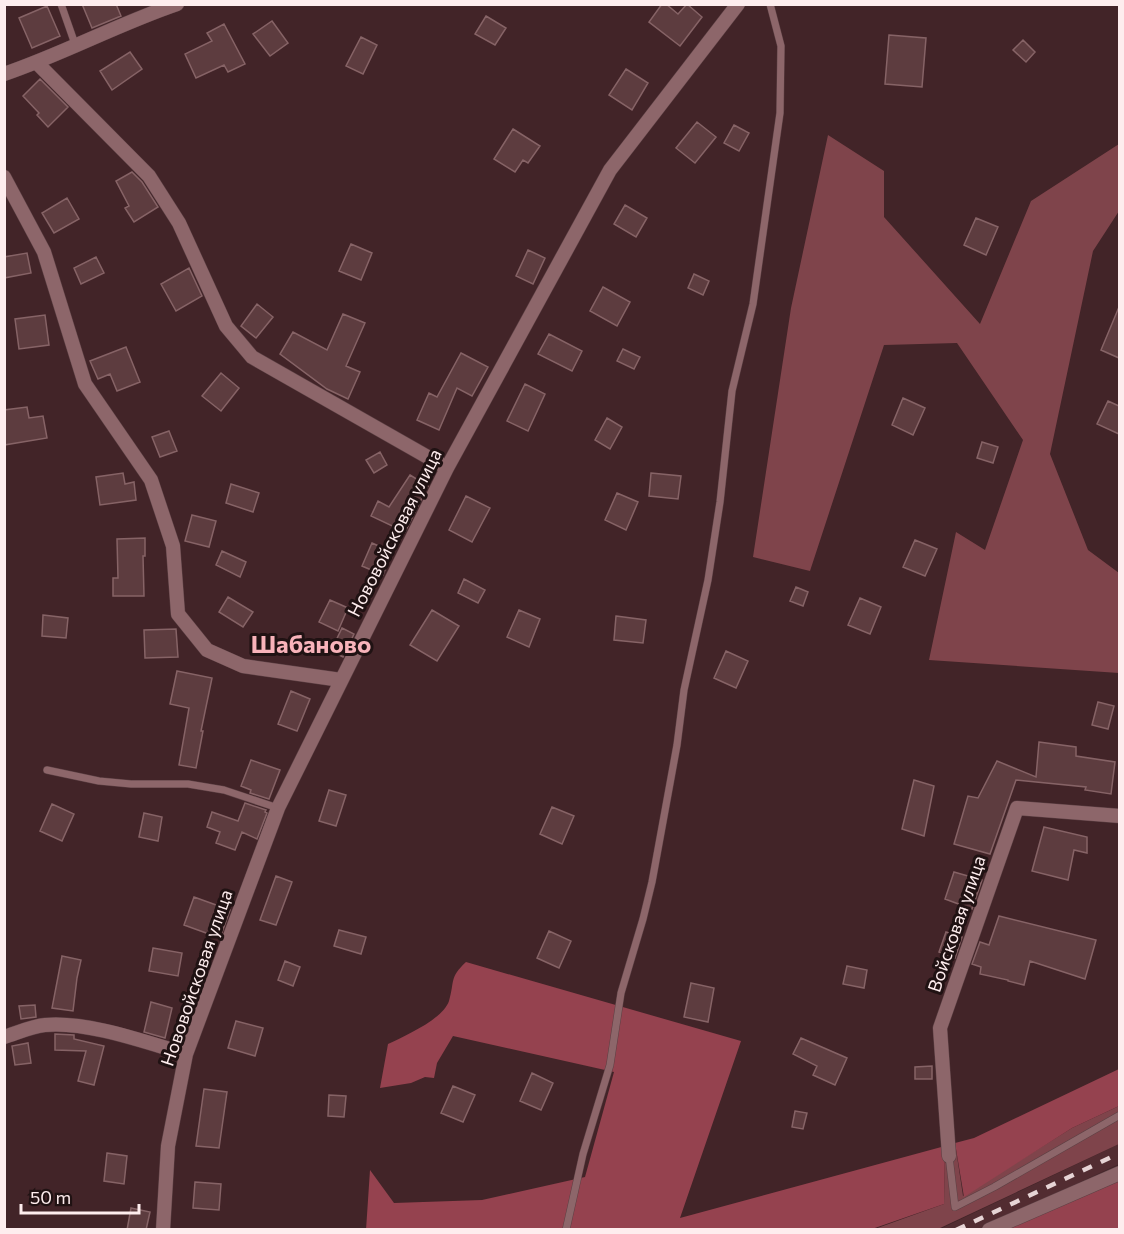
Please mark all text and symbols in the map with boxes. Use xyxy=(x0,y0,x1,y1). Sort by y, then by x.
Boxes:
street label: Нововойсковая улица xyxy=(342,445,446,620)
district label: Шабаново xyxy=(251,629,371,658)
street label: Войсковая улица xyxy=(922,853,990,995)
street label: Нововойсковая улица xyxy=(156,887,237,1069)
scale bar xyxy=(21,1177,140,1215)
text: 50 m xyxy=(30,1186,71,1208)

